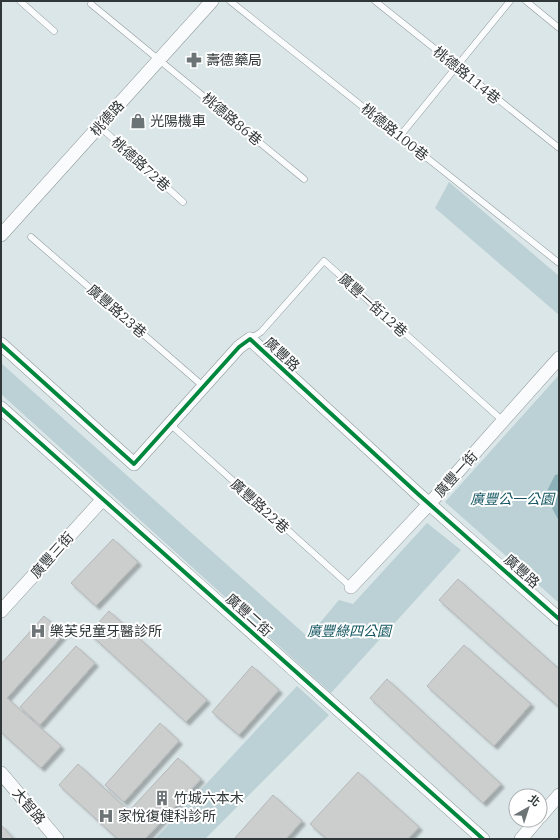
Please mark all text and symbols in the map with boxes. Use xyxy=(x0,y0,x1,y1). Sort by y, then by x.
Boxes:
street label: 桃德路114巷 xyxy=(430,42,504,108)
pharmacy icon: 壽德藥局 xyxy=(185,51,203,69)
place label: 壽德藥局 xyxy=(206,51,262,69)
street label: 桃德路86巷 xyxy=(198,89,266,149)
street label: 桃德路 xyxy=(86,96,128,140)
street label: 桃德路100巷 xyxy=(358,99,432,165)
shop icon: 光陽機車 xyxy=(129,112,147,130)
place label: 光陽機車 xyxy=(150,112,206,130)
street label: 桃德路72巷 xyxy=(108,133,174,195)
street label: 廣豐一街12巷 xyxy=(335,269,411,341)
street label: 廣豐路23巷 xyxy=(84,280,150,342)
street label: 廣豐路 xyxy=(261,333,303,375)
street label: 廣豐一街 xyxy=(431,447,481,501)
street label: 廣豐路22巷 xyxy=(227,475,293,537)
park label: 廣豐公一公園 xyxy=(470,490,556,508)
street label: 廣豐三街 xyxy=(27,528,77,582)
street label: 廣豐路 xyxy=(500,550,544,592)
street label: 廣豐二街 xyxy=(222,590,276,640)
hospital icon: 樂芙兒童牙醫診所 xyxy=(29,622,47,640)
place label: 樂芙兒童牙醫診所 xyxy=(50,622,162,640)
park label: 廣豐綠四公園 xyxy=(307,622,393,640)
street label: 大智路 xyxy=(9,784,49,828)
north arrow xyxy=(508,788,548,828)
building icon: 竹城六本木 xyxy=(153,789,171,807)
place label: 竹城六本木 xyxy=(174,789,244,807)
text: 北 xyxy=(526,791,543,809)
hospital icon: 家悅復健科診所 xyxy=(97,807,115,825)
place label: 家悅復健科診所 xyxy=(118,807,216,825)

